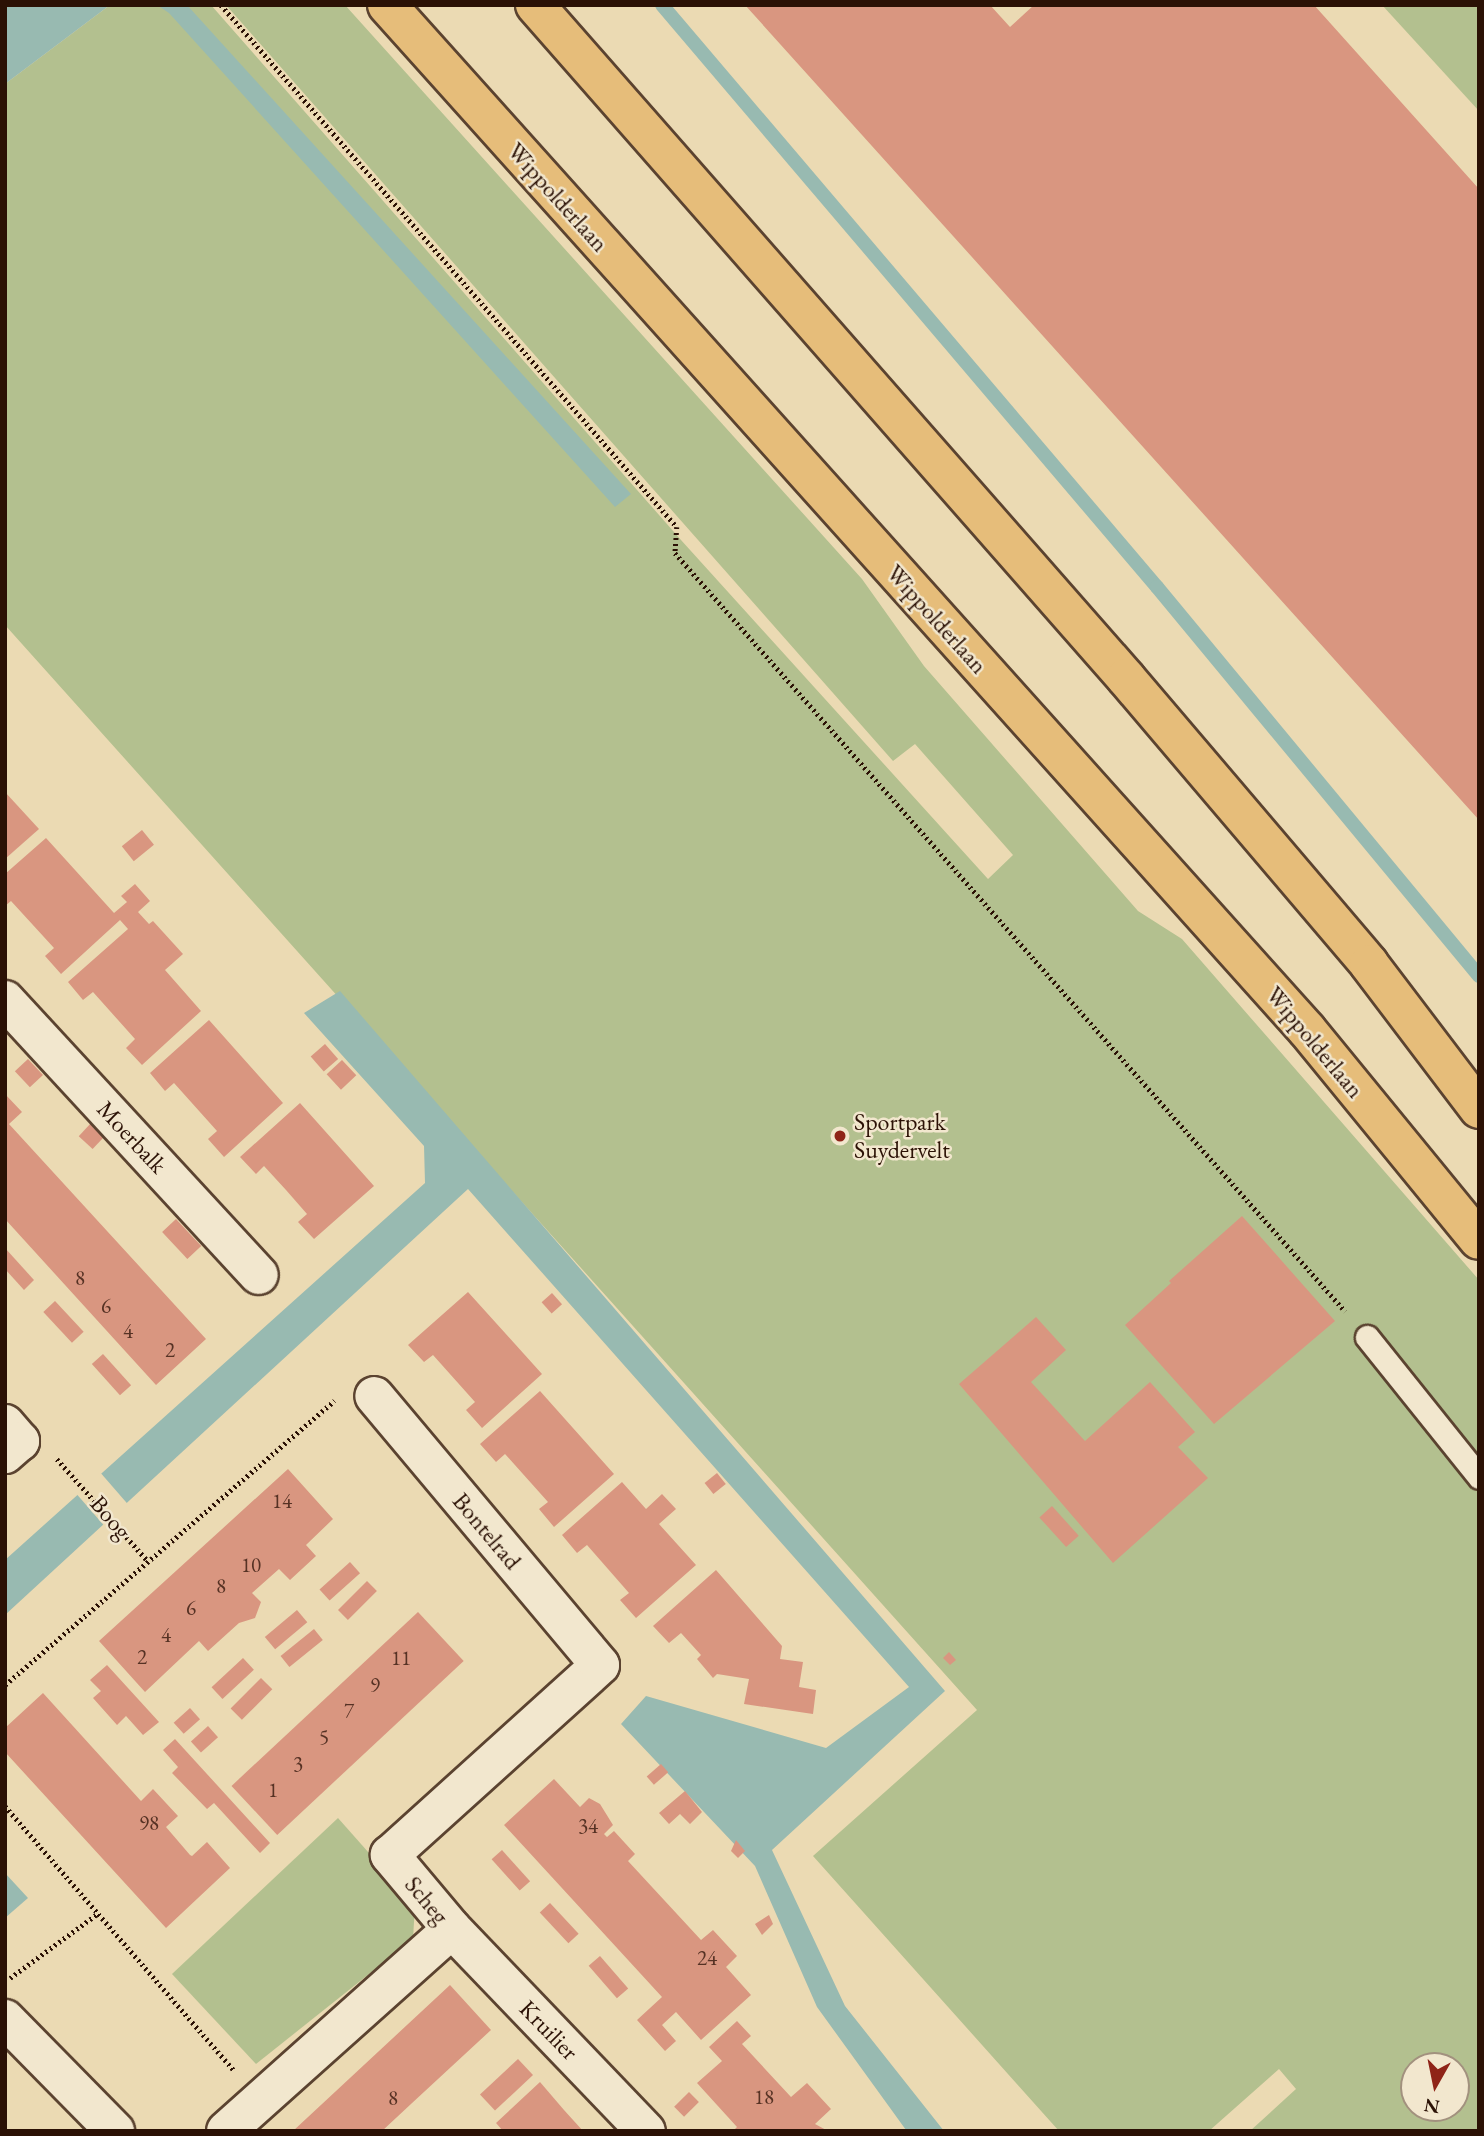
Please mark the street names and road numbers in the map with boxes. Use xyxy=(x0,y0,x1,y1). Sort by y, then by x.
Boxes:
street label: Wippolderlaan xyxy=(502,137,614,257)
street label: Wippolderlaan xyxy=(881,559,993,679)
street label: Wippolderlaan xyxy=(1260,980,1370,1104)
street label: Moerbalk xyxy=(91,1095,173,1179)
street label: Bontelrad xyxy=(447,1487,527,1575)
street label: Boog xyxy=(84,1489,138,1545)
street label: Scheg xyxy=(399,1870,455,1930)
street label: Kruilier xyxy=(514,1994,584,2066)

